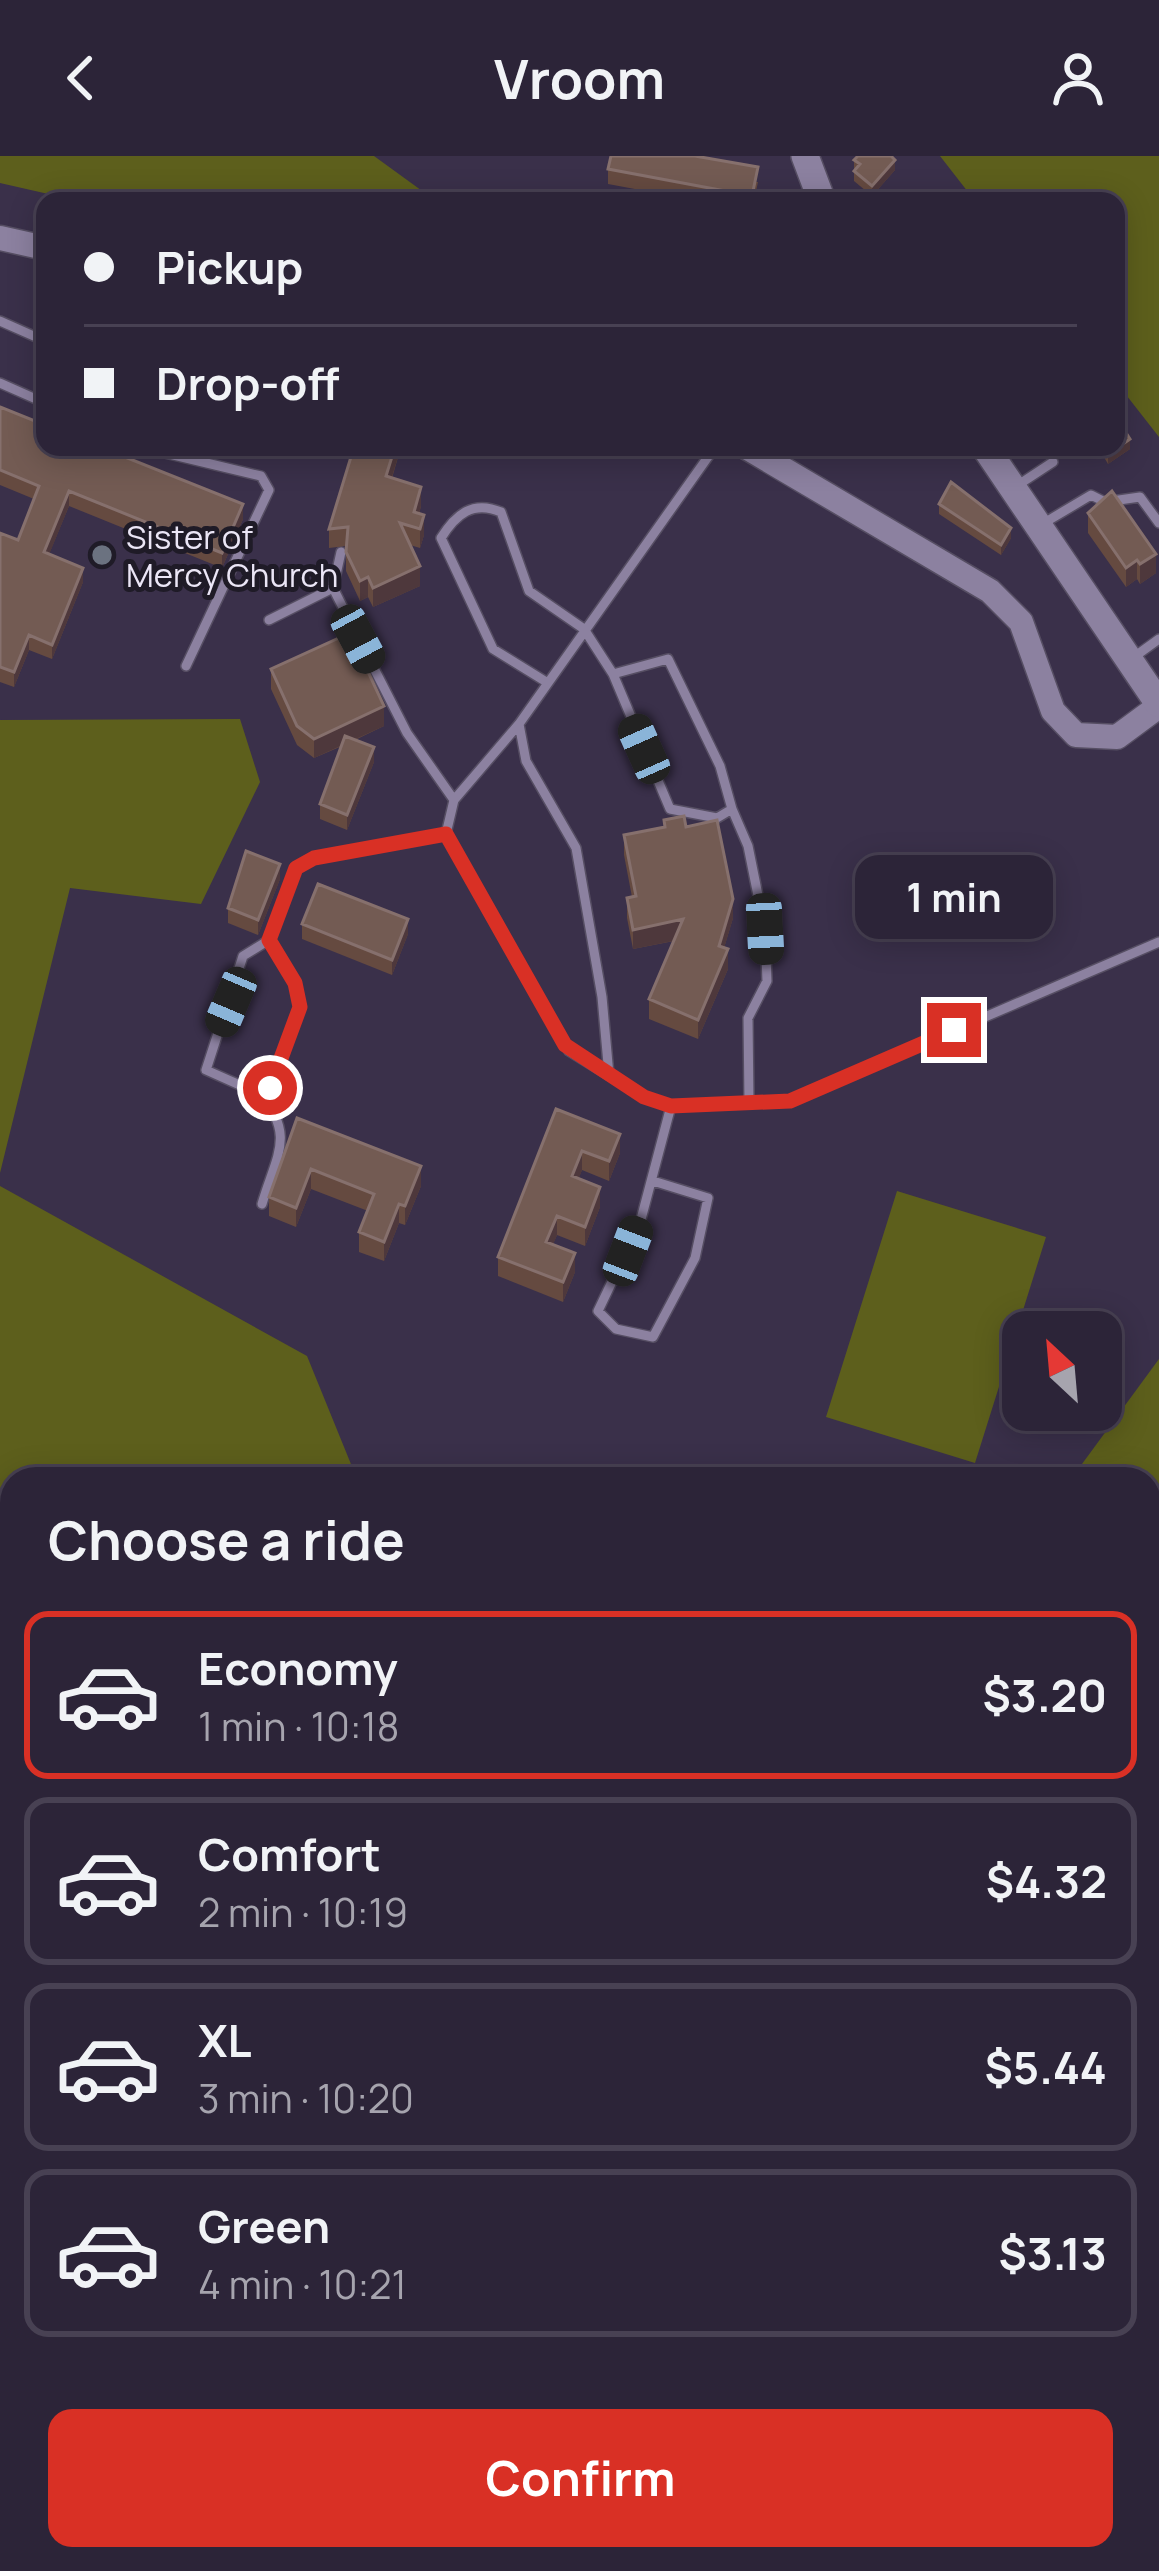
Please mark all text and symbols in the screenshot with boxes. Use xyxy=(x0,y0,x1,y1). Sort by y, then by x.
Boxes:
text: Vroom xyxy=(494,41,665,115)
icon: back xyxy=(48,45,114,111)
icon: person xyxy=(1045,45,1111,111)
text: Pickup xyxy=(156,236,303,298)
text: Drop-off xyxy=(156,352,339,414)
place label: Sister of Mercy Church xyxy=(126,514,338,597)
marker: Sister of Mercy Church xyxy=(89,542,115,568)
car xyxy=(325,599,391,679)
car xyxy=(613,709,675,789)
callout: 1 min xyxy=(855,856,1053,940)
text: 1 min xyxy=(906,870,1002,924)
car xyxy=(745,892,785,966)
car xyxy=(200,962,262,1042)
route end xyxy=(927,1003,981,1057)
route start xyxy=(243,1061,297,1115)
car xyxy=(598,1211,658,1291)
north arrow xyxy=(1002,1311,1122,1431)
map controls xyxy=(1002,1311,1122,1431)
text: Choose a ride xyxy=(48,1502,405,1576)
text: Economy xyxy=(198,1637,398,1699)
icon: car xyxy=(54,1641,162,1749)
text: $3.20 xyxy=(983,1664,1107,1726)
text: 1 min · 10:18 xyxy=(198,1699,399,1753)
text: Comfort xyxy=(198,1823,381,1885)
icon: car xyxy=(54,1827,162,1935)
text: $4.32 xyxy=(986,1850,1107,1912)
text: 2 min · 10:19 xyxy=(198,1885,408,1939)
text: XL xyxy=(198,2009,252,2071)
icon: car xyxy=(54,2013,162,2121)
text: $5.44 xyxy=(985,2036,1107,2098)
text: 3 min · 10:20 xyxy=(198,2071,414,2125)
text: Green xyxy=(198,2195,330,2257)
icon: car xyxy=(54,2199,162,2307)
text: $3.13 xyxy=(998,2222,1107,2284)
text: 4 min · 10:21 xyxy=(198,2257,407,2311)
button: Confirm xyxy=(48,2409,1113,2547)

